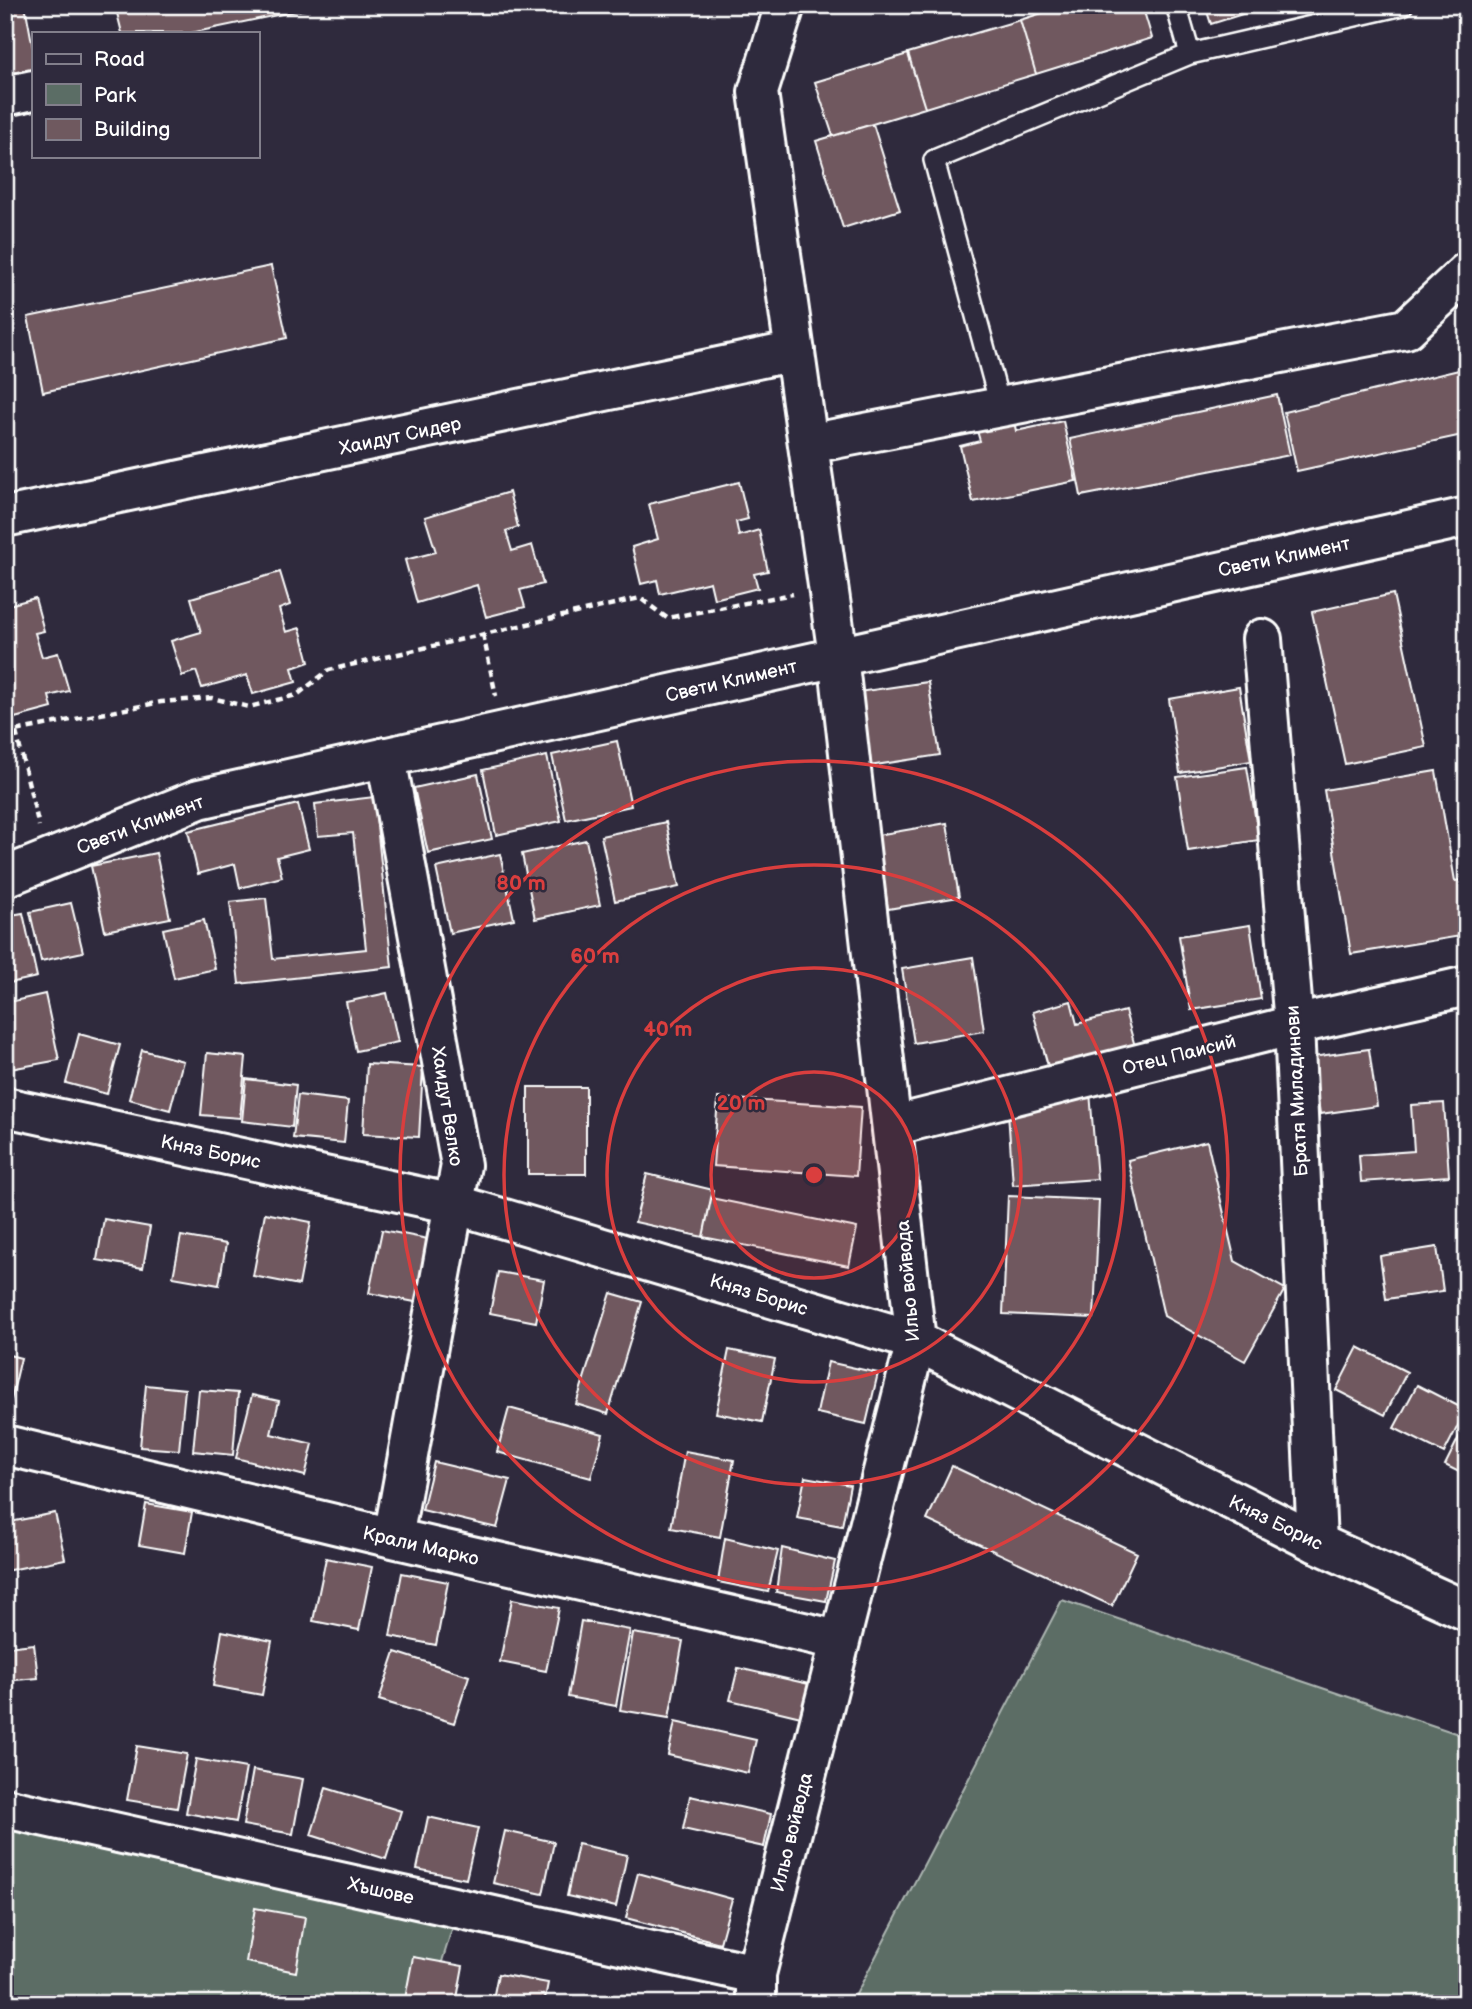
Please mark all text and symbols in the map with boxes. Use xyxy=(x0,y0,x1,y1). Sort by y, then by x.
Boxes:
legend xyxy=(32,32,259,158)
text: Road xyxy=(94,47,145,72)
text: Park xyxy=(94,83,137,108)
text: Building xyxy=(94,117,170,142)
street label: Хаидут Сидер xyxy=(337,412,464,461)
street label: Свети Климент xyxy=(1216,532,1353,583)
street label: Свети Климент xyxy=(663,655,800,708)
street label: Свети Климент xyxy=(74,791,207,860)
text: 80 m xyxy=(496,871,546,896)
text: 60 m xyxy=(570,944,620,969)
street label: Братя Миладинови xyxy=(1282,1005,1313,1177)
text: 40 m xyxy=(643,1017,693,1042)
street label: Отец Паисий xyxy=(1120,1030,1239,1081)
street label: Хаидут Велко xyxy=(426,1045,467,1168)
text: 20 m xyxy=(717,1091,765,1116)
street label: Княз Борис xyxy=(159,1131,263,1174)
centre of rings xyxy=(802,1163,826,1187)
street label: Ильо войвода xyxy=(892,1219,925,1343)
street label: Княз Борис xyxy=(707,1270,811,1321)
street label: Княз Борис xyxy=(1225,1491,1327,1556)
street label: Крали Марко xyxy=(360,1522,481,1571)
street label: Ильо войвода xyxy=(767,1770,818,1894)
street label: Хъшове xyxy=(345,1873,416,1910)

